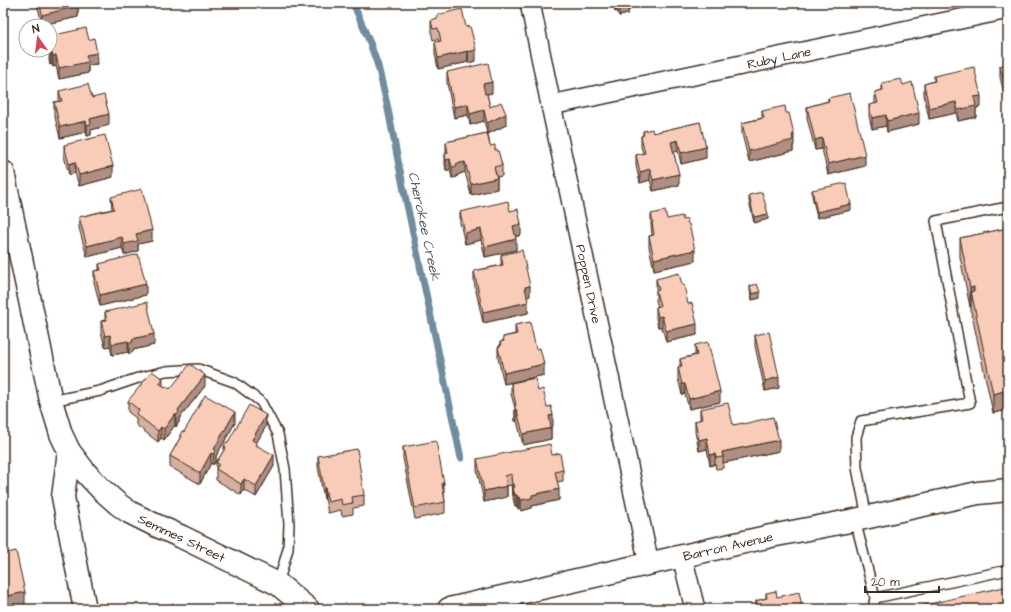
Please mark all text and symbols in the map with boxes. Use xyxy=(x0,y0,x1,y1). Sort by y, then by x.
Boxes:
north arrow xyxy=(18,18,58,58)
text: N xyxy=(31,21,41,37)
street label: Ruby Lane xyxy=(746,43,813,74)
water label: Cherokee Creek xyxy=(403,170,445,283)
street label: Poppen Drive xyxy=(571,243,605,325)
street label: Semmes Street xyxy=(135,510,229,567)
street label: Barron Avenue xyxy=(682,528,775,566)
scale bar xyxy=(865,568,939,594)
text: 20 m xyxy=(871,574,900,591)

